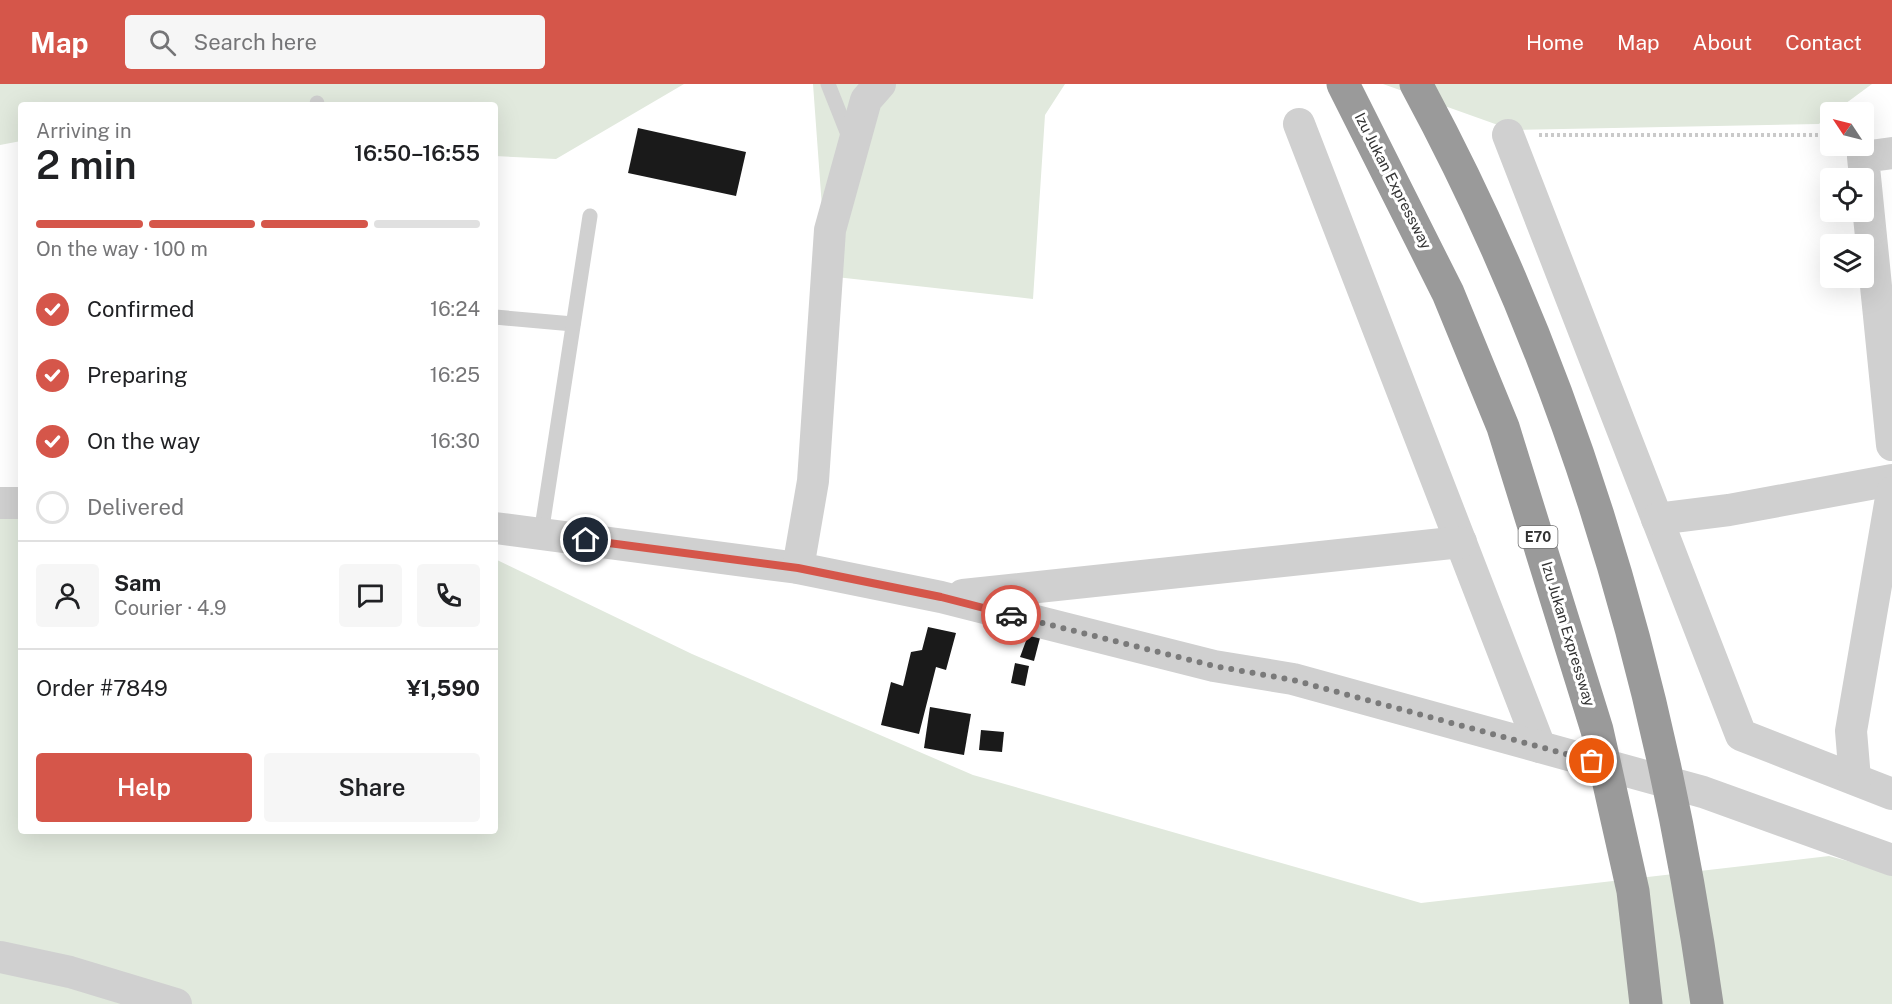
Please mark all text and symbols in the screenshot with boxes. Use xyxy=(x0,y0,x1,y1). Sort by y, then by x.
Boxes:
search box xyxy=(125,15,545,69)
text: Map xyxy=(30,26,89,59)
icon: search xyxy=(146,26,179,59)
text: Search here xyxy=(194,29,317,55)
text: Home xyxy=(1526,30,1584,55)
text: Map xyxy=(1617,30,1660,55)
text: About xyxy=(1693,30,1752,55)
text: Contact xyxy=(1785,30,1862,55)
north arrow xyxy=(1820,102,1874,156)
map controls xyxy=(1820,102,1874,288)
street label: Izu Jukan Expressway xyxy=(1352,110,1435,252)
text: Arriving in xyxy=(36,119,131,143)
text: 16:50–16:55 xyxy=(354,140,480,166)
text: 2 min xyxy=(36,142,137,188)
button: locate xyxy=(1820,168,1874,222)
button: layers xyxy=(1820,234,1874,288)
text: On the way · 100 m xyxy=(36,237,208,261)
icon: check xyxy=(36,293,69,326)
text: Confirmed xyxy=(87,296,194,322)
text: 16:24 xyxy=(430,297,480,321)
icon: check xyxy=(36,359,69,392)
text: Preparing xyxy=(87,362,188,388)
text: 16:25 xyxy=(430,363,480,387)
icon: check xyxy=(36,425,69,458)
text: On the way xyxy=(87,428,200,454)
text: 16:30 xyxy=(430,429,480,453)
text: Delivered xyxy=(87,494,184,520)
pin xyxy=(560,514,611,565)
icon: home xyxy=(569,523,602,556)
road number: E70 xyxy=(1518,526,1558,548)
street label: Izu Jukan Expressway xyxy=(1538,559,1599,708)
button: person xyxy=(36,564,99,627)
button: chat xyxy=(339,564,402,627)
button: phone xyxy=(417,564,480,627)
text: Sam xyxy=(114,570,161,596)
courier xyxy=(981,585,1041,645)
text: Courier · 4.9 xyxy=(114,596,226,620)
icon: car xyxy=(995,599,1028,632)
text: Order #7849 xyxy=(36,675,168,701)
text: ¥1,590 xyxy=(407,675,480,701)
pin xyxy=(1566,735,1617,786)
icon: bag xyxy=(1575,744,1608,777)
button: Help xyxy=(36,753,252,822)
button: Share xyxy=(264,753,480,822)

